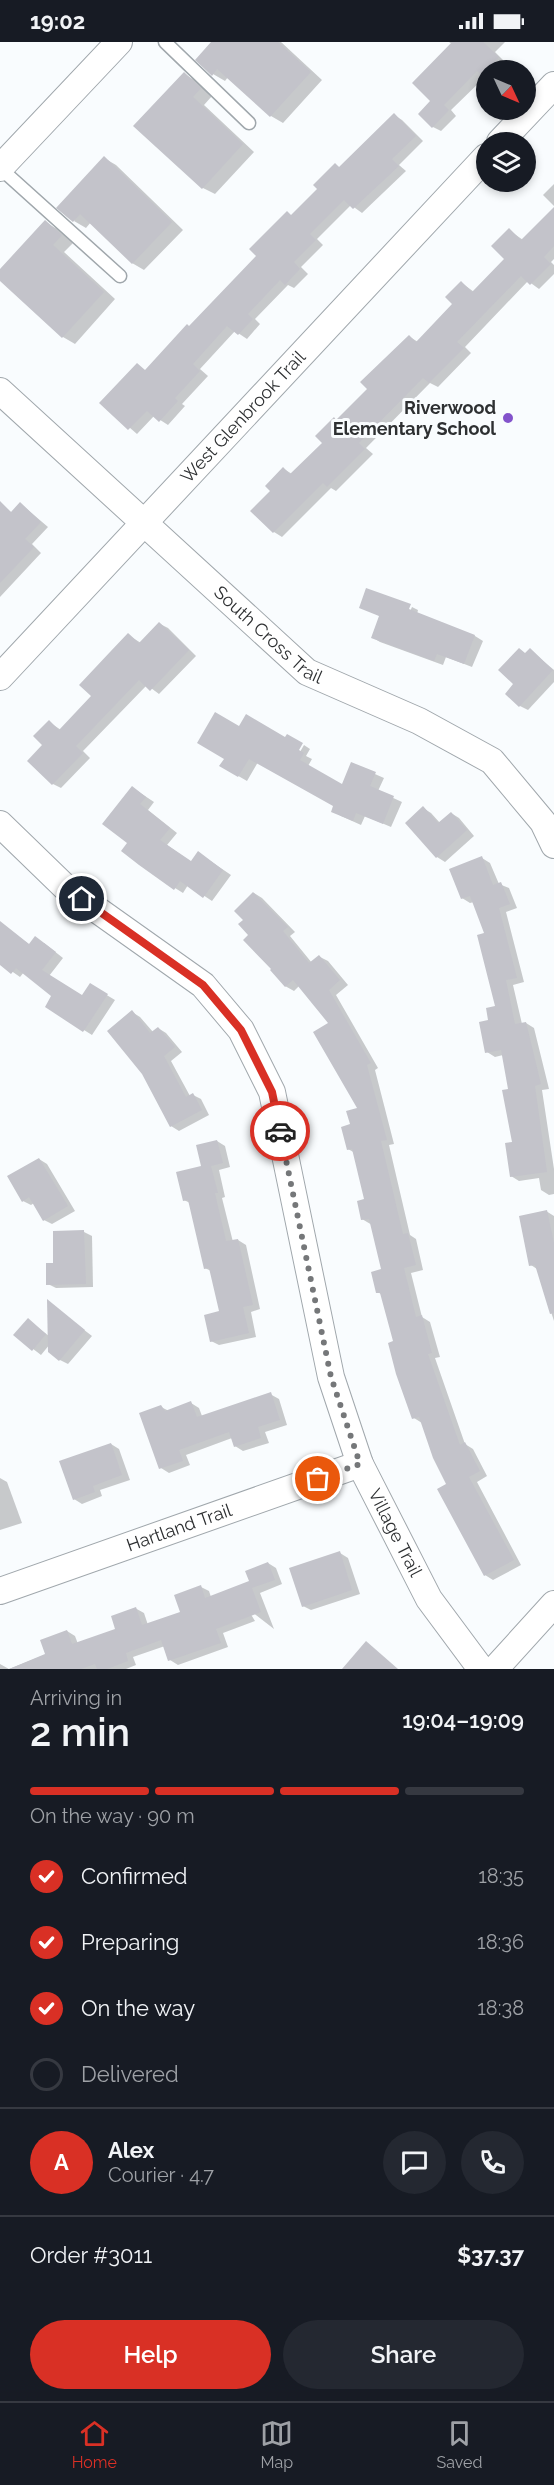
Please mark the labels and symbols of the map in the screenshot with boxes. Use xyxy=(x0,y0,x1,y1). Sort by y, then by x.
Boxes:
north arrow xyxy=(476,60,536,120)
street label: West Glenbrook Trail xyxy=(176,346,309,487)
place label: Riverwood Elementary School xyxy=(333,397,496,439)
marker: Riverwood Elementary School xyxy=(501,411,515,425)
street label: South Cross Trail xyxy=(210,581,326,688)
pin xyxy=(56,873,107,924)
courier xyxy=(250,1101,310,1161)
pin xyxy=(292,1453,343,1504)
street label: Village Trail xyxy=(364,1485,427,1580)
street label: Hartland Trail xyxy=(124,1499,235,1556)

